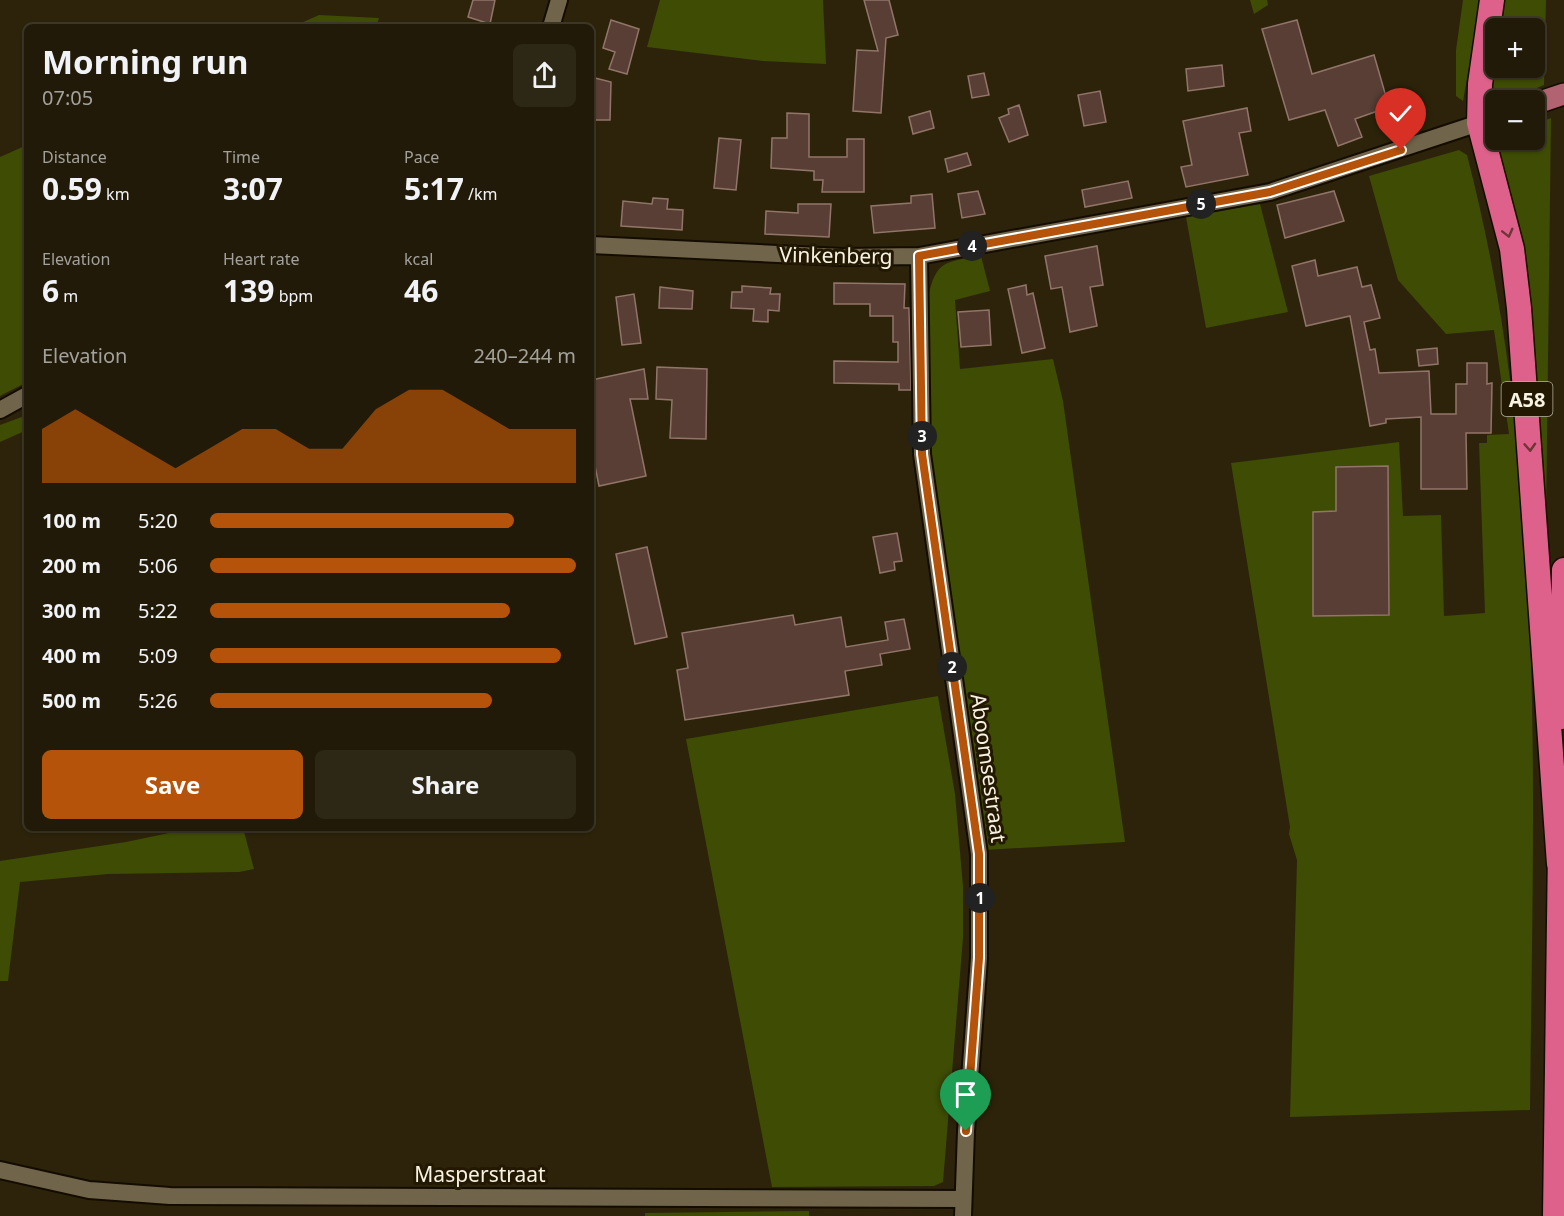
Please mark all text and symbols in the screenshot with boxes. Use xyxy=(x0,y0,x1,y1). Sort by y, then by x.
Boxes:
map controls xyxy=(1485,18,1545,150)
button: + xyxy=(1485,18,1545,78)
text: Morning run xyxy=(42,39,248,84)
button: share xyxy=(513,44,576,107)
text: 07:05 xyxy=(42,84,93,111)
pin xyxy=(1375,88,1426,150)
button: − xyxy=(1485,90,1545,150)
icon: check xyxy=(1384,97,1417,130)
text: Distance xyxy=(42,146,107,168)
text: Time xyxy=(223,146,260,168)
text: Pace xyxy=(404,146,439,168)
text: 0.59 xyxy=(42,168,102,209)
text: 3:07 xyxy=(223,168,283,209)
text: 5:17 xyxy=(404,168,464,209)
text: km xyxy=(102,183,130,205)
text: /km xyxy=(464,183,498,205)
pin: 5 xyxy=(1186,189,1216,219)
text: 5 xyxy=(1196,193,1206,215)
one-way arrow xyxy=(1500,227,1513,237)
pin: 4 xyxy=(957,231,987,261)
text: 4 xyxy=(967,235,977,257)
street label: Vinkenberg xyxy=(779,240,893,270)
text: Elevation xyxy=(42,248,110,270)
text: Heart rate xyxy=(223,248,299,270)
text: kcal xyxy=(404,248,433,270)
text: 6 xyxy=(42,270,59,311)
text: 139 xyxy=(223,270,274,311)
text: 46 xyxy=(404,270,438,311)
text: m xyxy=(59,285,78,307)
text: bpm xyxy=(274,285,313,307)
text: Elevation xyxy=(42,342,127,369)
text: 240–244 m xyxy=(473,342,576,369)
road number: A58 xyxy=(1502,382,1552,416)
pin: 3 xyxy=(907,421,937,451)
text: 3 xyxy=(917,425,927,447)
one-way arrow xyxy=(1523,443,1536,452)
text: 100 m xyxy=(42,507,101,534)
text: 5:20 xyxy=(138,507,178,534)
text: 200 m xyxy=(42,552,101,579)
text: 5:06 xyxy=(138,552,178,579)
text: 300 m xyxy=(42,597,101,624)
text: 5:22 xyxy=(138,597,178,624)
text: 400 m xyxy=(42,642,101,669)
text: 5:09 xyxy=(138,642,178,669)
pin: 2 xyxy=(937,652,967,682)
text: 2 xyxy=(947,656,957,678)
text: 500 m xyxy=(42,687,101,714)
text: 5:26 xyxy=(138,687,178,714)
street label: Aboomsestraat xyxy=(965,692,1013,845)
button: Save xyxy=(42,750,303,819)
button: Share xyxy=(315,750,576,819)
pin: 1 xyxy=(965,883,995,913)
text: 1 xyxy=(975,887,985,909)
pin xyxy=(940,1069,991,1131)
icon: arrive xyxy=(949,1078,982,1111)
street label: Masperstraat xyxy=(414,1160,546,1188)

